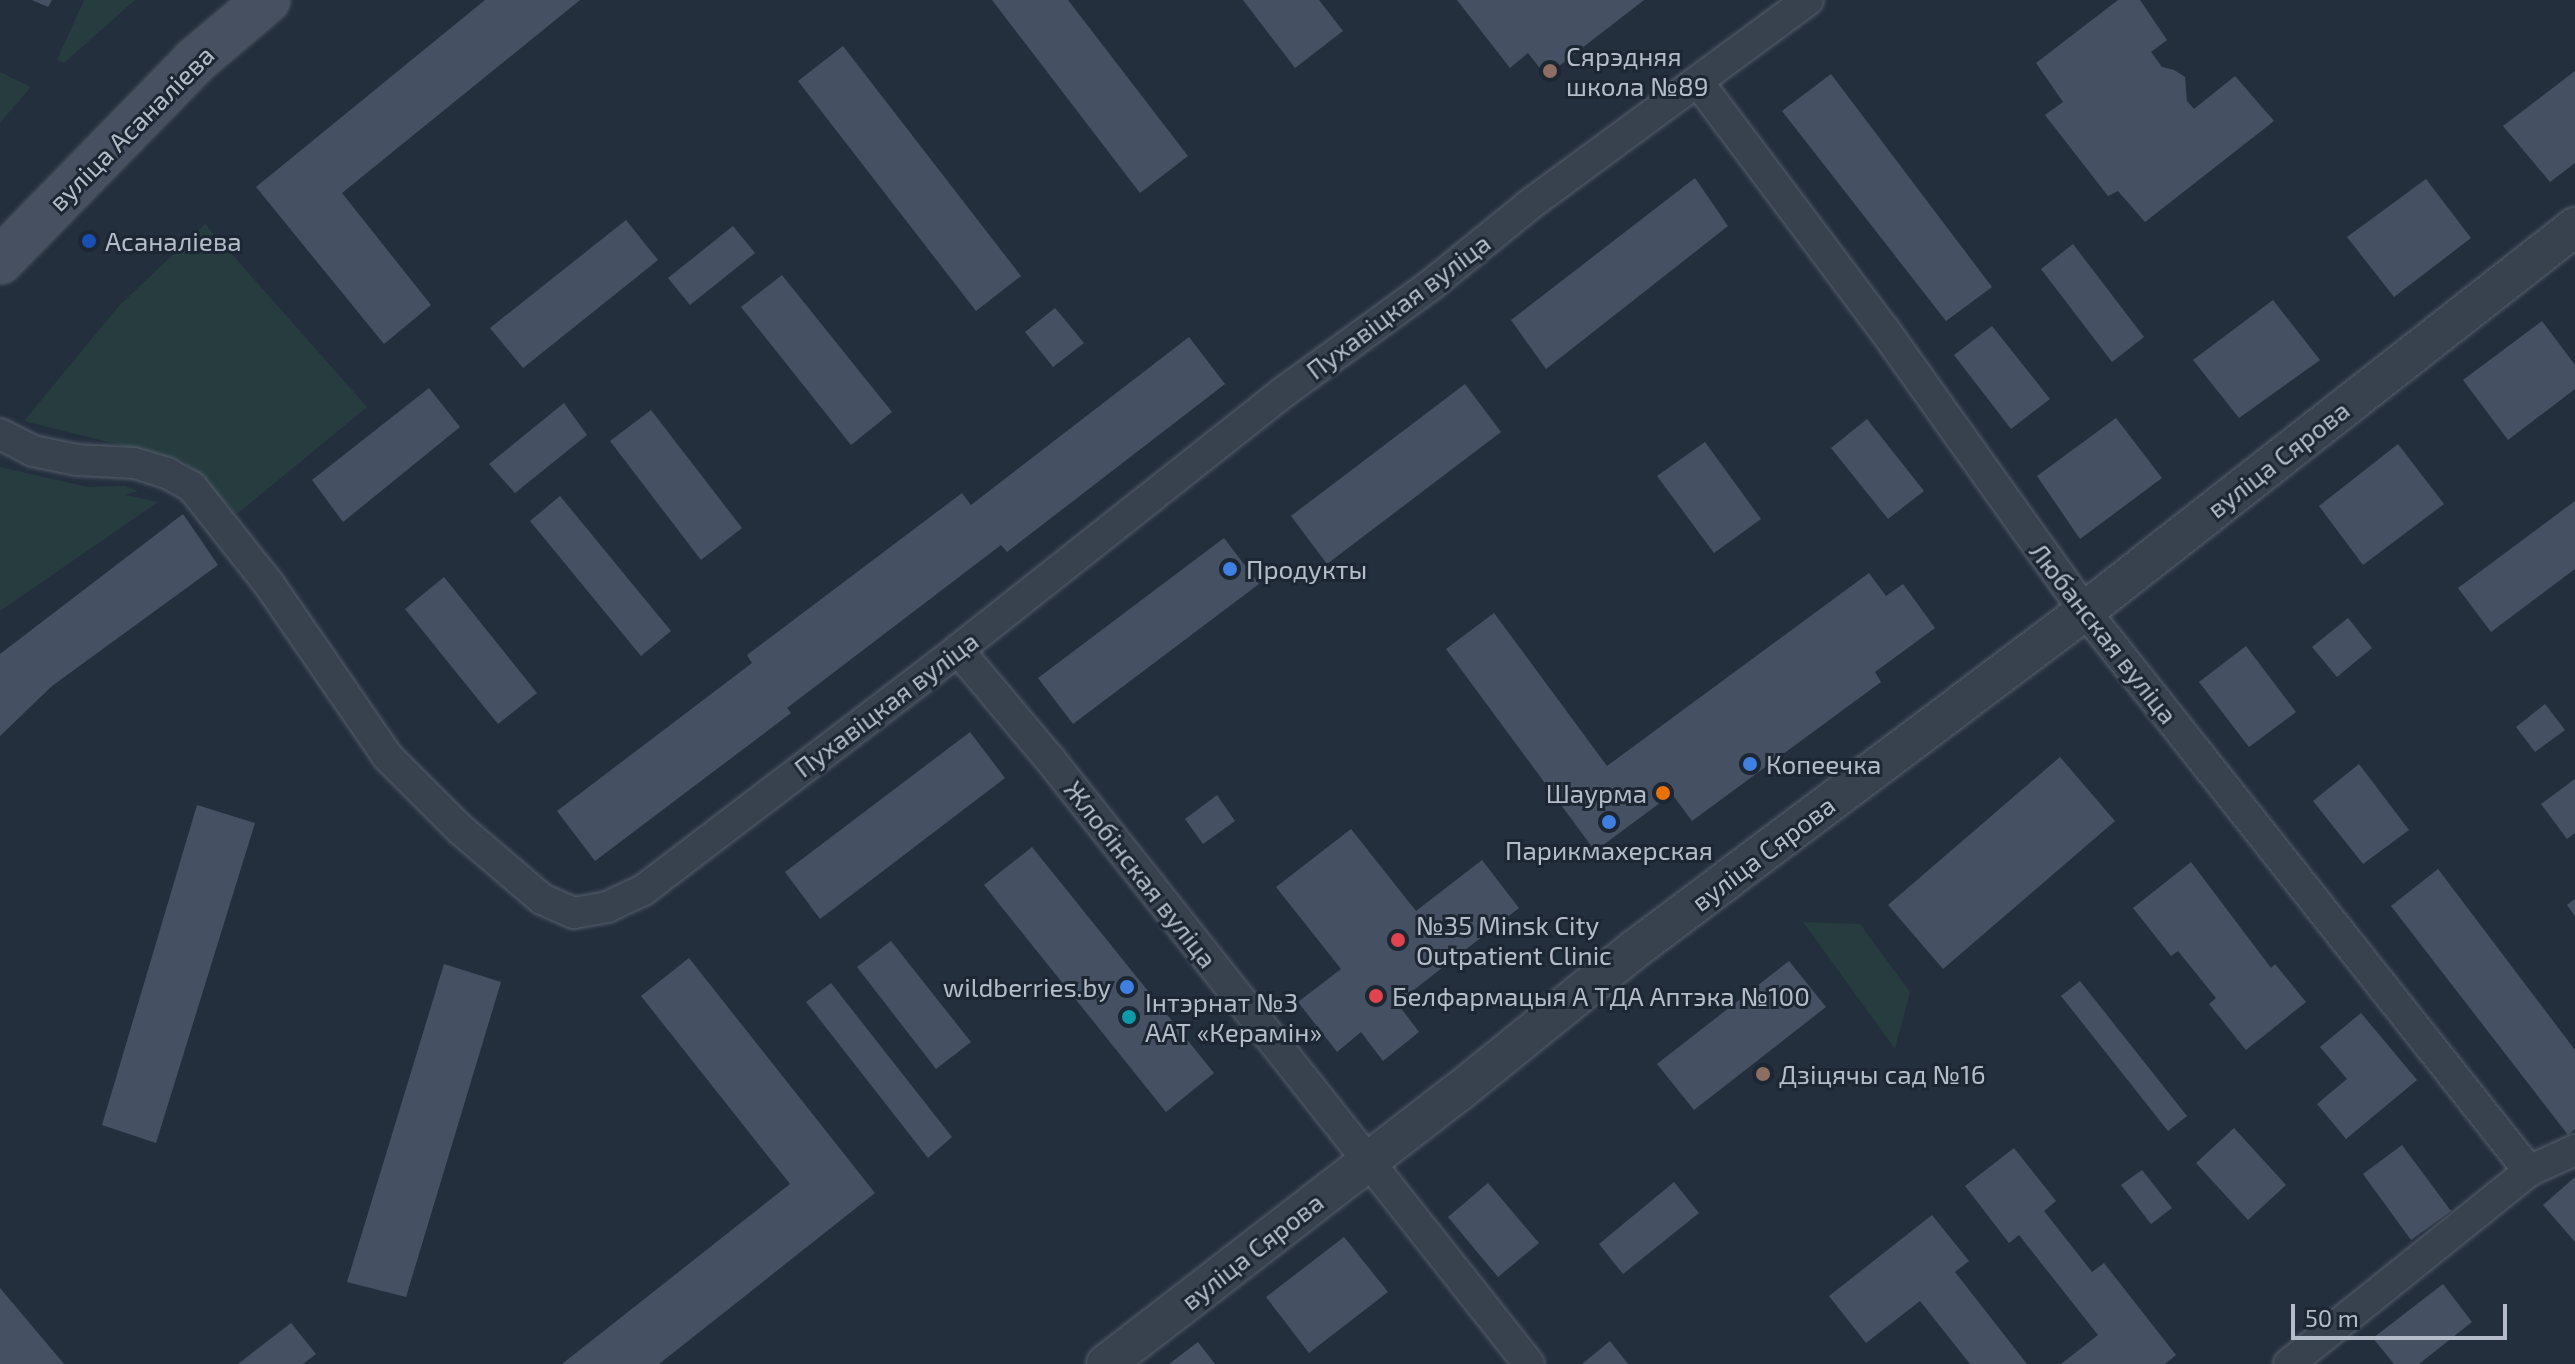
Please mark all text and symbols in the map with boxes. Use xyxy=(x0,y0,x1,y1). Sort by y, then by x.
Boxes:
street label: вуліца Асаналіева xyxy=(42,39,220,217)
place label: Сярэдняя школа №89 xyxy=(1566,40,1709,102)
marker: Сярэдняя школа №89 xyxy=(1541,62,1559,80)
place label: Асаналіева xyxy=(105,225,242,257)
street label: Пухавіцкая вуліца xyxy=(1300,227,1496,385)
marker: Асаналіева xyxy=(80,232,98,250)
street label: вуліца Сярова xyxy=(2201,394,2355,524)
street label: Любанская вуліца xyxy=(2024,536,2184,730)
place label: Продукты xyxy=(1246,553,1367,585)
marker: Продукты xyxy=(1221,560,1239,578)
street label: Пухавіцкая вуліца xyxy=(788,625,984,783)
place label: Копеечка xyxy=(1766,748,1881,780)
marker: Копеечка xyxy=(1741,755,1759,773)
street label: Жлобінская вуліца xyxy=(1058,774,1224,974)
place label: Шаурма xyxy=(1546,777,1647,809)
marker: Шаурма xyxy=(1654,784,1672,802)
street label: вуліца Сярова xyxy=(1685,789,1841,917)
marker: Парикмахерская xyxy=(1600,813,1618,831)
place label: Парикмахерская xyxy=(1505,834,1713,866)
place label: №35 Minsk City Outpatient Clinic xyxy=(1416,909,1612,970)
marker: №35 Minsk City Outpatient Clinic xyxy=(1387,929,1409,951)
place label: wildberries.by xyxy=(943,971,1111,1003)
marker: wildberries.by xyxy=(1118,978,1136,996)
place label: Белфармацыя А ТДА Аптэка №100 xyxy=(1392,980,1810,1012)
place label: Інтэрнат №3 ААТ «Керамін» xyxy=(1145,986,1322,1048)
marker: Белфармацыя А ТДА Аптэка №100 xyxy=(1367,987,1385,1005)
marker: Інтэрнат №3 ААТ «Керамін» xyxy=(1120,1008,1138,1026)
place label: Дзіцячы сад №16 xyxy=(1779,1058,1986,1090)
marker: Дзіцячы сад №16 xyxy=(1754,1065,1772,1083)
street label: вуліца Сярова xyxy=(1175,1186,1329,1316)
scale bar xyxy=(2295,1288,2511,1338)
text: 50 m xyxy=(2305,1303,2359,1332)

